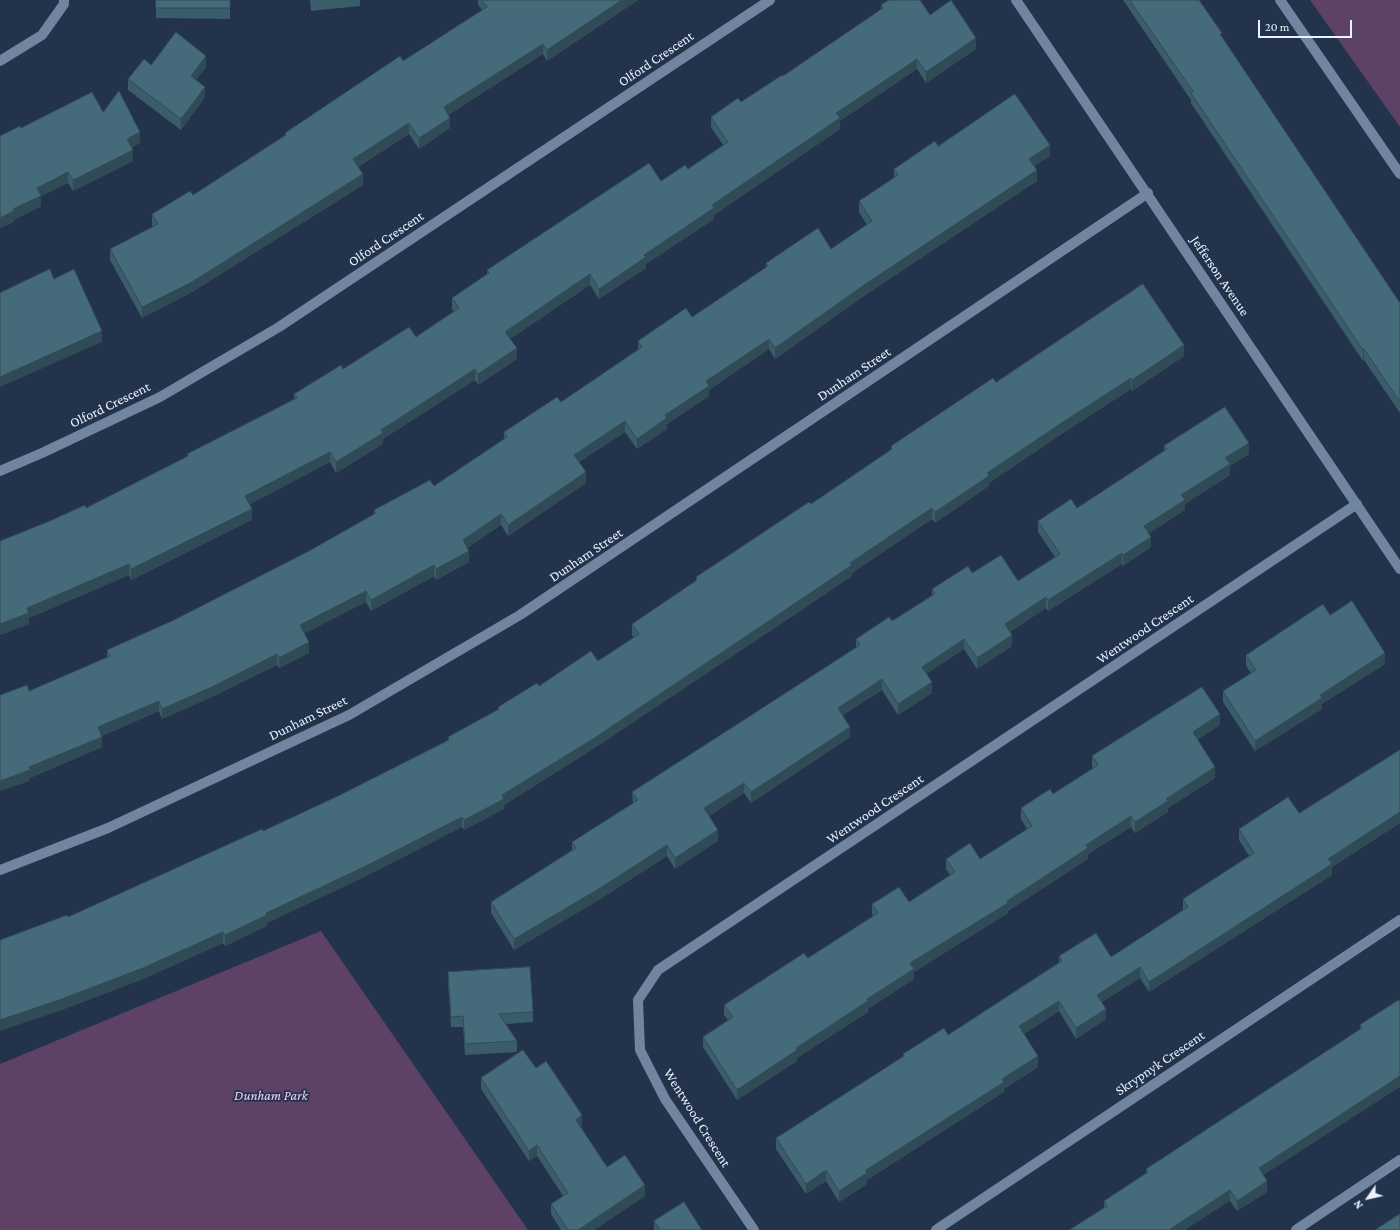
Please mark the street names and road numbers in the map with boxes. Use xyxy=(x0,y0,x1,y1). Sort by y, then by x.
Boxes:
street label: Olford Crescent xyxy=(615,28,697,90)
street label: Olford Crescent xyxy=(345,208,427,270)
street label: Jefferson Avenue xyxy=(1187,233,1253,319)
street label: Dunham Street xyxy=(814,343,894,405)
street label: Olford Crescent xyxy=(67,378,153,432)
street label: Dunham Street xyxy=(546,524,626,586)
street label: Wentwood Crescent xyxy=(1093,590,1197,668)
street label: Dunham Street xyxy=(266,692,350,744)
street label: Wentwood Crescent xyxy=(823,770,927,848)
street label: Skrypnyk Crescent xyxy=(1112,1027,1208,1099)
street label: Wentwood Crescent xyxy=(660,1066,734,1170)

